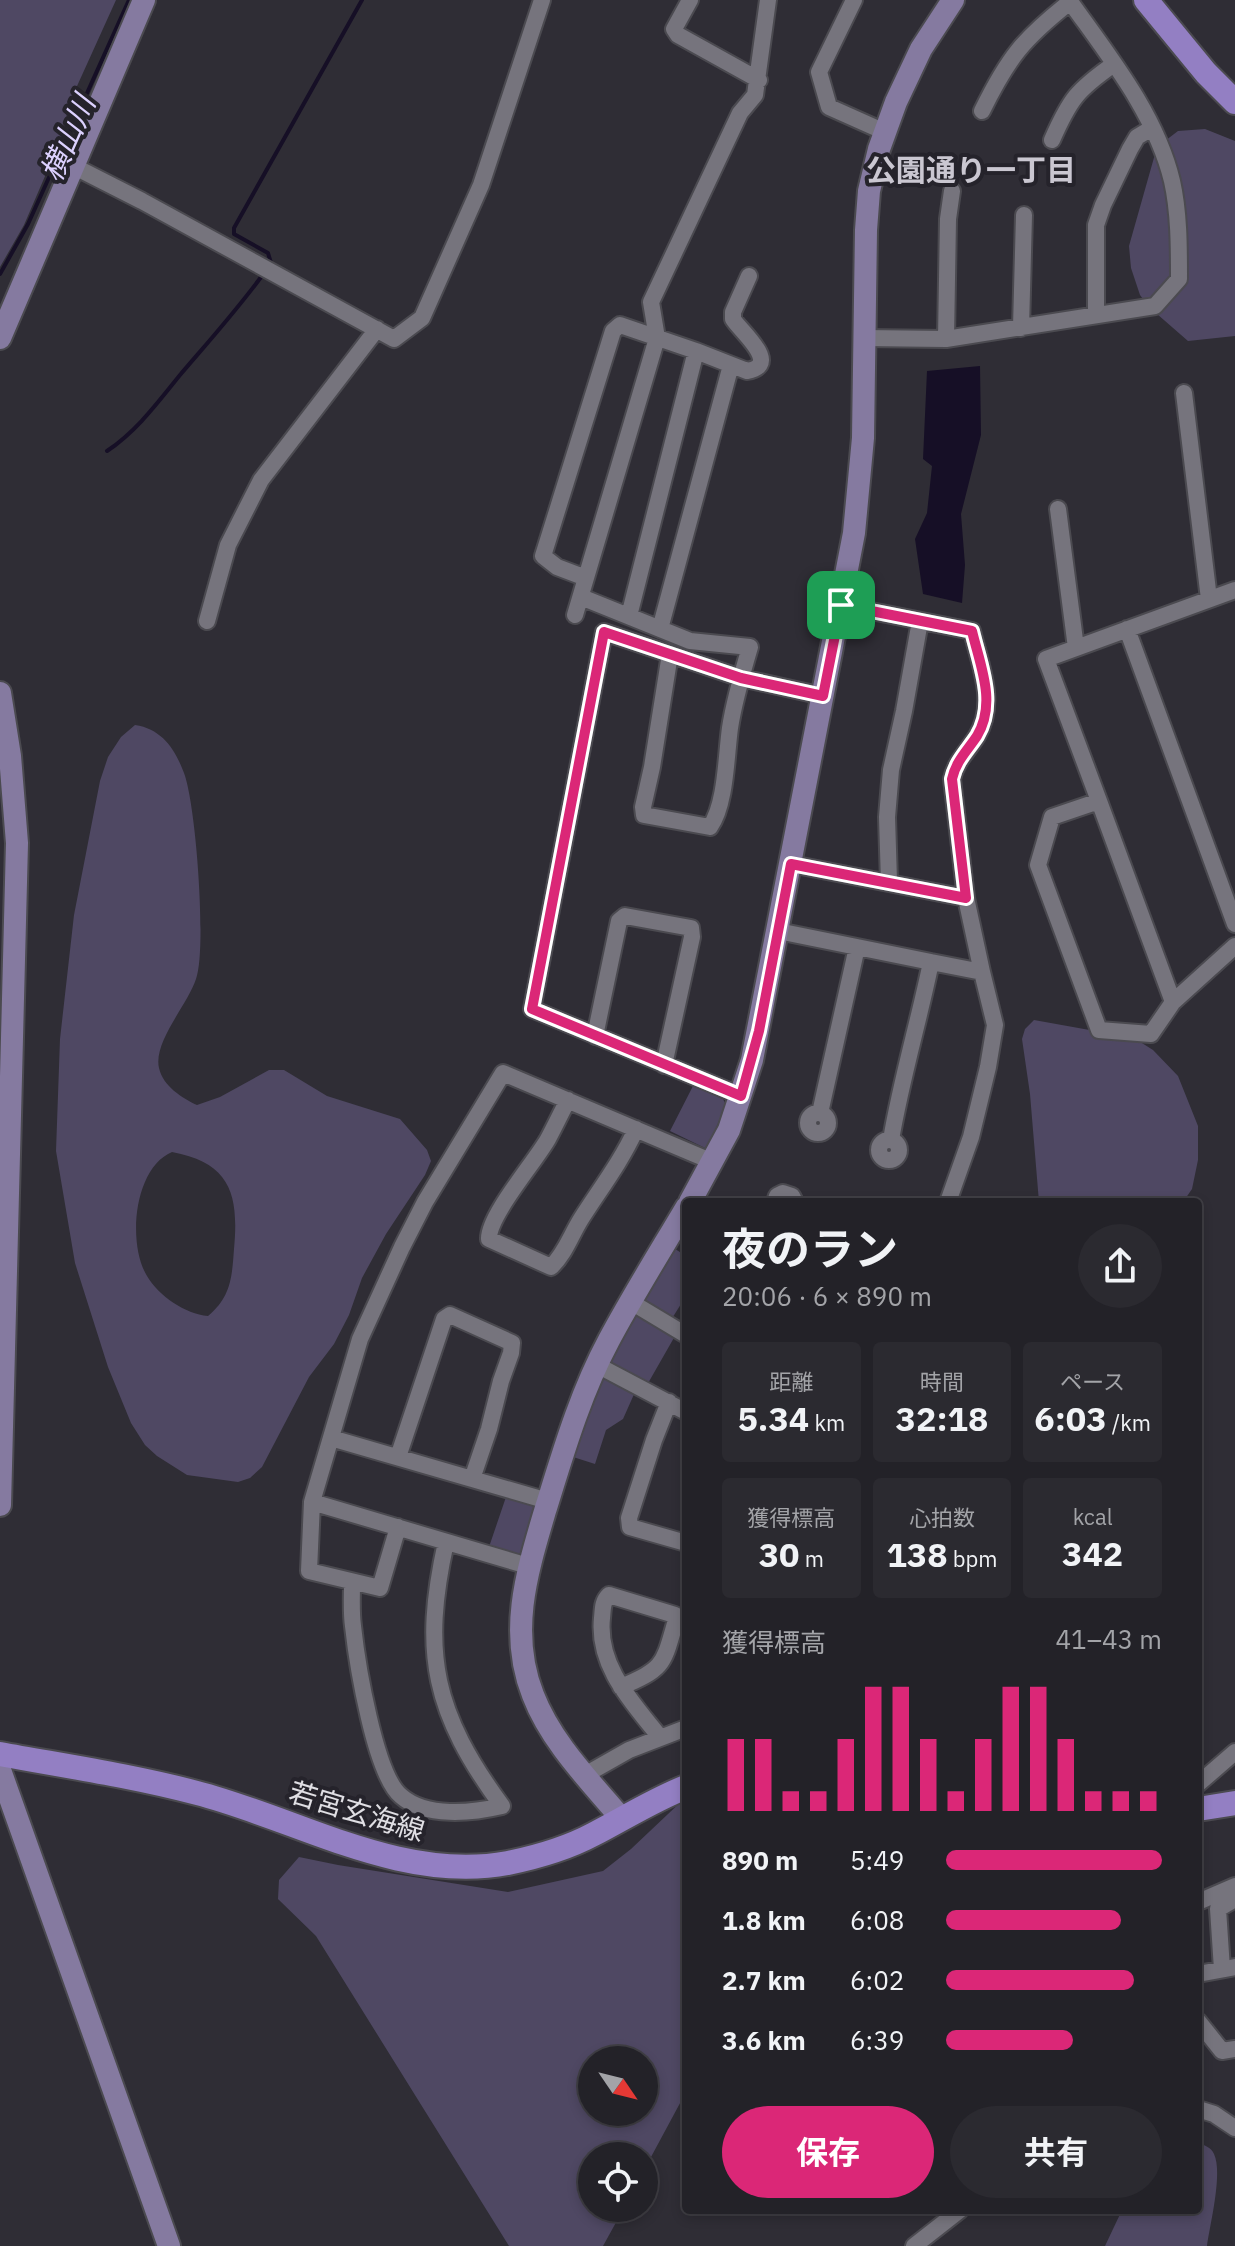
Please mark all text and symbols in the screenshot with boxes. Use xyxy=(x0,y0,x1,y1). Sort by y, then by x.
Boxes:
water label: 横山川 xyxy=(31,86,104,187)
district label: 公園通り一丁目 xyxy=(866,150,1076,189)
pin xyxy=(807,571,875,639)
icon: arrive xyxy=(819,583,863,627)
text: 夜のラン xyxy=(722,1220,898,1277)
button: share xyxy=(1078,1224,1162,1308)
text: 20:06 · 6 × 890 m xyxy=(722,1279,932,1313)
text: 距離 xyxy=(769,1367,813,1396)
text: 時間 xyxy=(920,1367,964,1396)
text: ペース xyxy=(1060,1367,1125,1396)
text: 5.34 xyxy=(737,1396,809,1440)
text: 32:18 xyxy=(896,1396,988,1440)
text: 6:03 xyxy=(1034,1396,1107,1440)
text: km xyxy=(809,1408,845,1437)
text: /km xyxy=(1107,1408,1151,1437)
text: kcal xyxy=(1073,1502,1113,1531)
text: 獲得標高 xyxy=(747,1503,835,1532)
text: 心拍数 xyxy=(909,1503,975,1532)
text: 342 xyxy=(1062,1531,1123,1575)
text: 30 xyxy=(759,1532,800,1576)
text: 138 xyxy=(886,1532,948,1576)
text: m xyxy=(800,1544,824,1573)
text: bpm xyxy=(948,1544,998,1573)
text: 41–43 m xyxy=(1055,1622,1162,1656)
text: 獲得標高 xyxy=(722,1625,826,1659)
street label: 若宮玄海線 xyxy=(285,1773,429,1849)
text: 890 m xyxy=(722,1843,798,1877)
text: 5:49 xyxy=(850,1843,904,1877)
text: 1.8 km xyxy=(722,1903,806,1937)
text: 6:08 xyxy=(850,1903,904,1937)
text: 2.7 km xyxy=(722,1963,806,1997)
text: 6:02 xyxy=(850,1963,904,1997)
text: 3.6 km xyxy=(722,2023,806,2057)
text: 6:39 xyxy=(850,2023,904,2057)
north arrow xyxy=(578,2046,658,2126)
map controls xyxy=(578,2046,658,2222)
button: 保存 xyxy=(722,2106,934,2198)
button: 共有 xyxy=(950,2106,1162,2198)
button: locate xyxy=(578,2142,658,2222)

